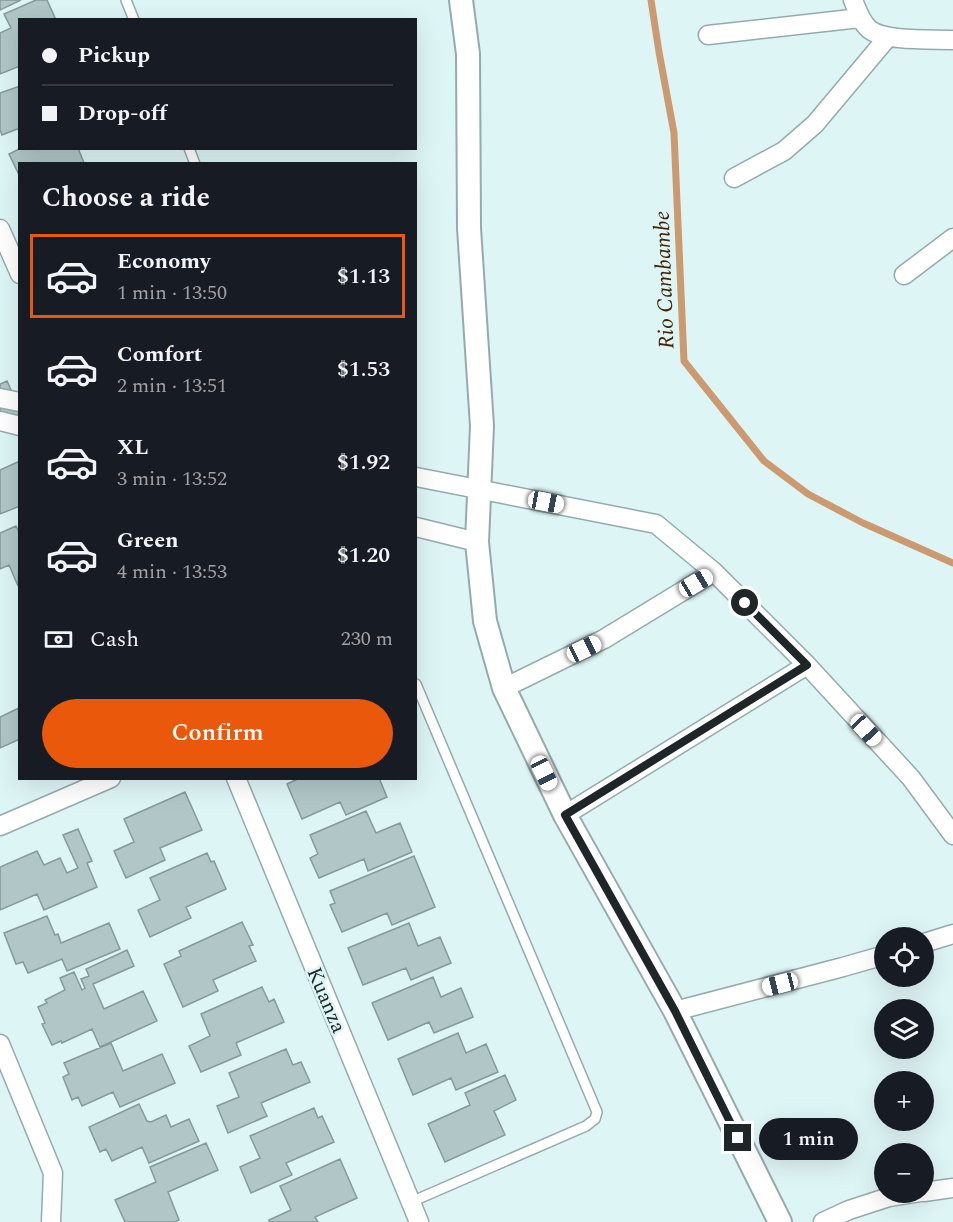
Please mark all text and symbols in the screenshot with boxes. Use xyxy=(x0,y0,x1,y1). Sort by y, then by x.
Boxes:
text: Pickup xyxy=(78,39,150,72)
text: Drop-off xyxy=(78,97,167,130)
text: Choose a ride xyxy=(42,177,210,219)
water label: Rio Cambambe xyxy=(646,210,683,350)
text: Economy xyxy=(117,245,210,278)
icon: car xyxy=(45,249,99,303)
text: $1.13 xyxy=(337,260,390,293)
text: 1 min · 13:50 xyxy=(117,278,227,308)
text: Comfort xyxy=(117,338,202,371)
icon: car xyxy=(45,342,99,396)
text: $1.53 xyxy=(337,353,390,386)
text: 2 min · 13:51 xyxy=(117,371,227,401)
text: XL xyxy=(117,431,148,464)
icon: car xyxy=(45,435,99,489)
text: $1.92 xyxy=(337,446,390,479)
text: 3 min · 13:52 xyxy=(117,464,227,494)
car xyxy=(527,490,565,514)
text: Green xyxy=(117,524,179,557)
icon: car xyxy=(45,528,99,582)
text: $1.20 xyxy=(337,539,390,572)
text: 4 min · 13:53 xyxy=(117,557,227,587)
car xyxy=(676,566,716,600)
route start xyxy=(731,589,758,616)
icon: cash xyxy=(42,623,75,656)
text: Cash xyxy=(90,623,139,656)
text: 230 m xyxy=(341,624,393,654)
car xyxy=(564,633,604,665)
button: Confirm xyxy=(42,699,393,768)
car xyxy=(847,711,885,749)
car xyxy=(528,753,560,793)
map controls xyxy=(874,927,934,1203)
button: locate xyxy=(874,927,934,987)
street label: Kuanza xyxy=(298,962,355,1039)
car xyxy=(760,971,800,997)
button: layers xyxy=(874,999,934,1059)
button: + xyxy=(874,1071,934,1131)
callout: 1 min xyxy=(759,1117,858,1159)
route end xyxy=(724,1124,751,1151)
text: 1 min xyxy=(783,1124,834,1154)
button: − xyxy=(874,1143,934,1203)

